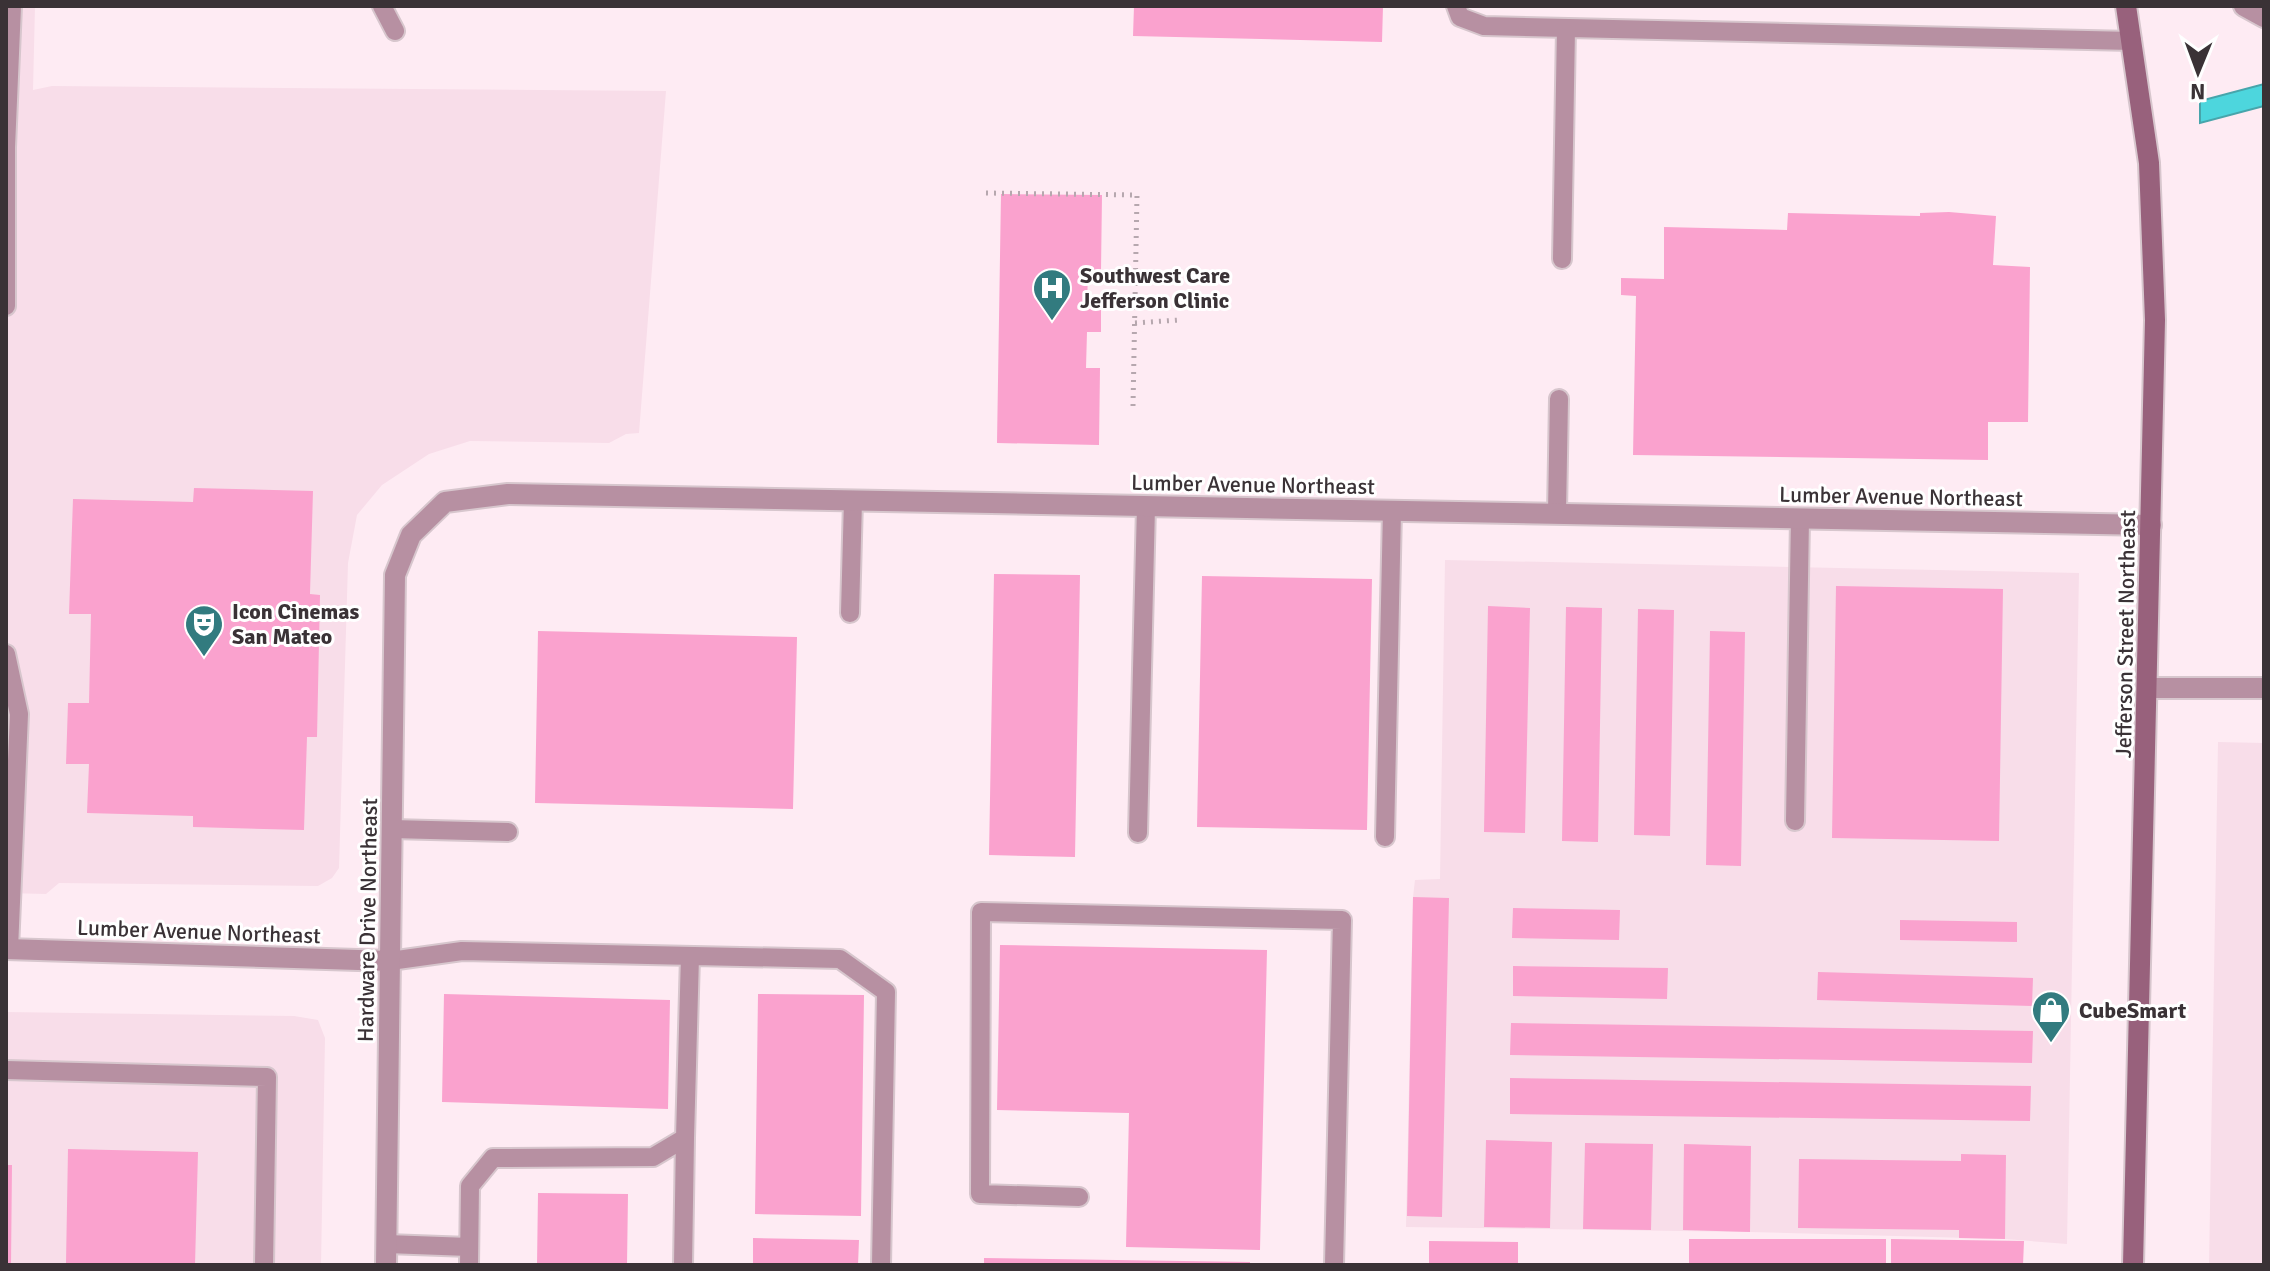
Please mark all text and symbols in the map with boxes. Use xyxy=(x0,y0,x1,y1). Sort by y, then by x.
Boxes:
north arrow xyxy=(2158,32,2238,112)
text: N xyxy=(2190,78,2206,105)
place label: Southwest Care Jefferson Clinic xyxy=(1080,262,1230,314)
hospital icon: Southwest Care Jefferson Clinic xyxy=(1031,267,1073,322)
street label: Lumber Avenue Northeast xyxy=(1131,469,1375,500)
street label: Lumber Avenue Northeast xyxy=(1779,481,2023,512)
street label: Jefferson Street Northeast xyxy=(2110,509,2141,758)
place label: Icon Cinemas San Mateo xyxy=(232,598,360,650)
theatre icon: Icon Cinemas San Mateo xyxy=(183,603,225,658)
street label: Hardware Drive Northeast xyxy=(352,797,383,1042)
street label: Lumber Avenue Northeast xyxy=(77,914,322,949)
shop icon: CubeSmart xyxy=(2030,989,2072,1044)
place label: CubeSmart xyxy=(2079,997,2186,1024)

